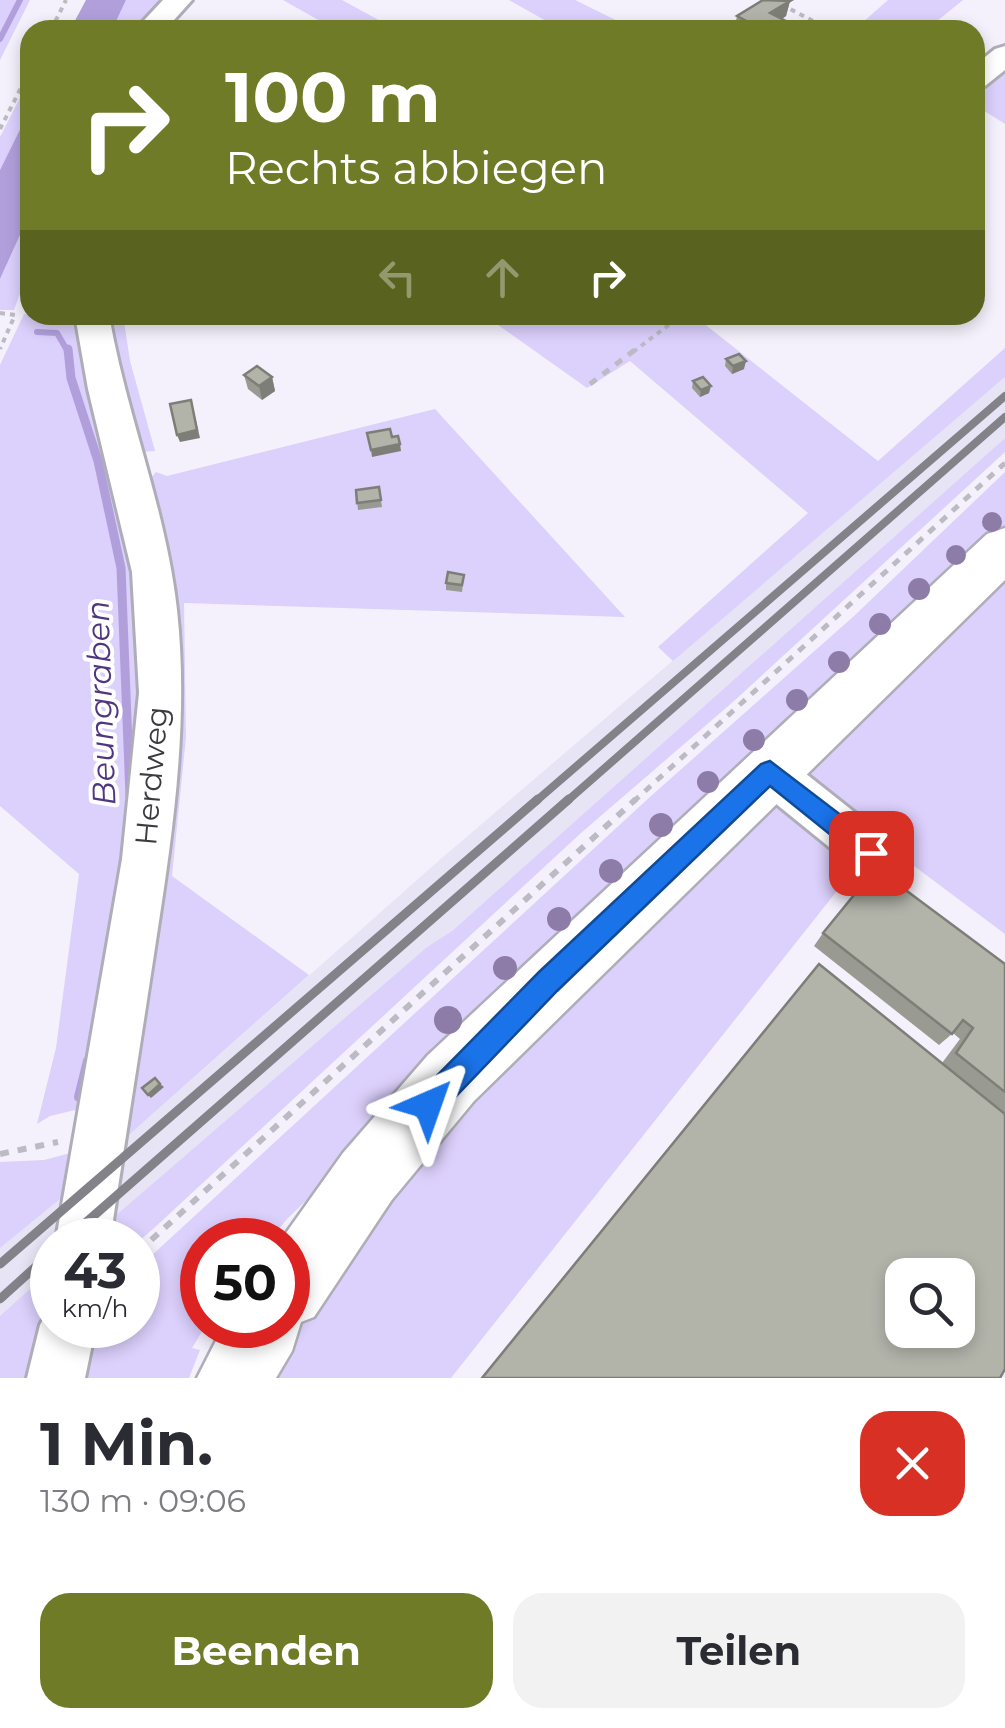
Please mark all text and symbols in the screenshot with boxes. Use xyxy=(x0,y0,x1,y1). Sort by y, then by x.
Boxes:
text: 100 m xyxy=(225,54,441,140)
icon: right xyxy=(60,60,190,190)
text: Rechts abbiegen xyxy=(225,140,607,195)
icon: left xyxy=(370,250,425,305)
icon: ahead xyxy=(475,250,530,305)
icon: right xyxy=(580,250,635,305)
water label: Beungraben xyxy=(77,600,124,806)
street label: Herdweg xyxy=(127,705,176,847)
pin xyxy=(829,811,914,896)
icon: arrive xyxy=(844,826,899,881)
position arrow xyxy=(376,1053,480,1157)
speed limit sign: 50 xyxy=(180,1218,310,1348)
text: 43 xyxy=(63,1240,127,1301)
map controls xyxy=(885,1258,975,1348)
button: search xyxy=(885,1258,975,1348)
text: km/h xyxy=(62,1293,128,1323)
text: 1 Min. xyxy=(40,1407,213,1480)
button: close xyxy=(860,1411,965,1516)
text: 130 m · 09:06 xyxy=(40,1481,246,1520)
button: Beenden xyxy=(40,1593,493,1708)
button: Teilen xyxy=(513,1593,965,1708)

